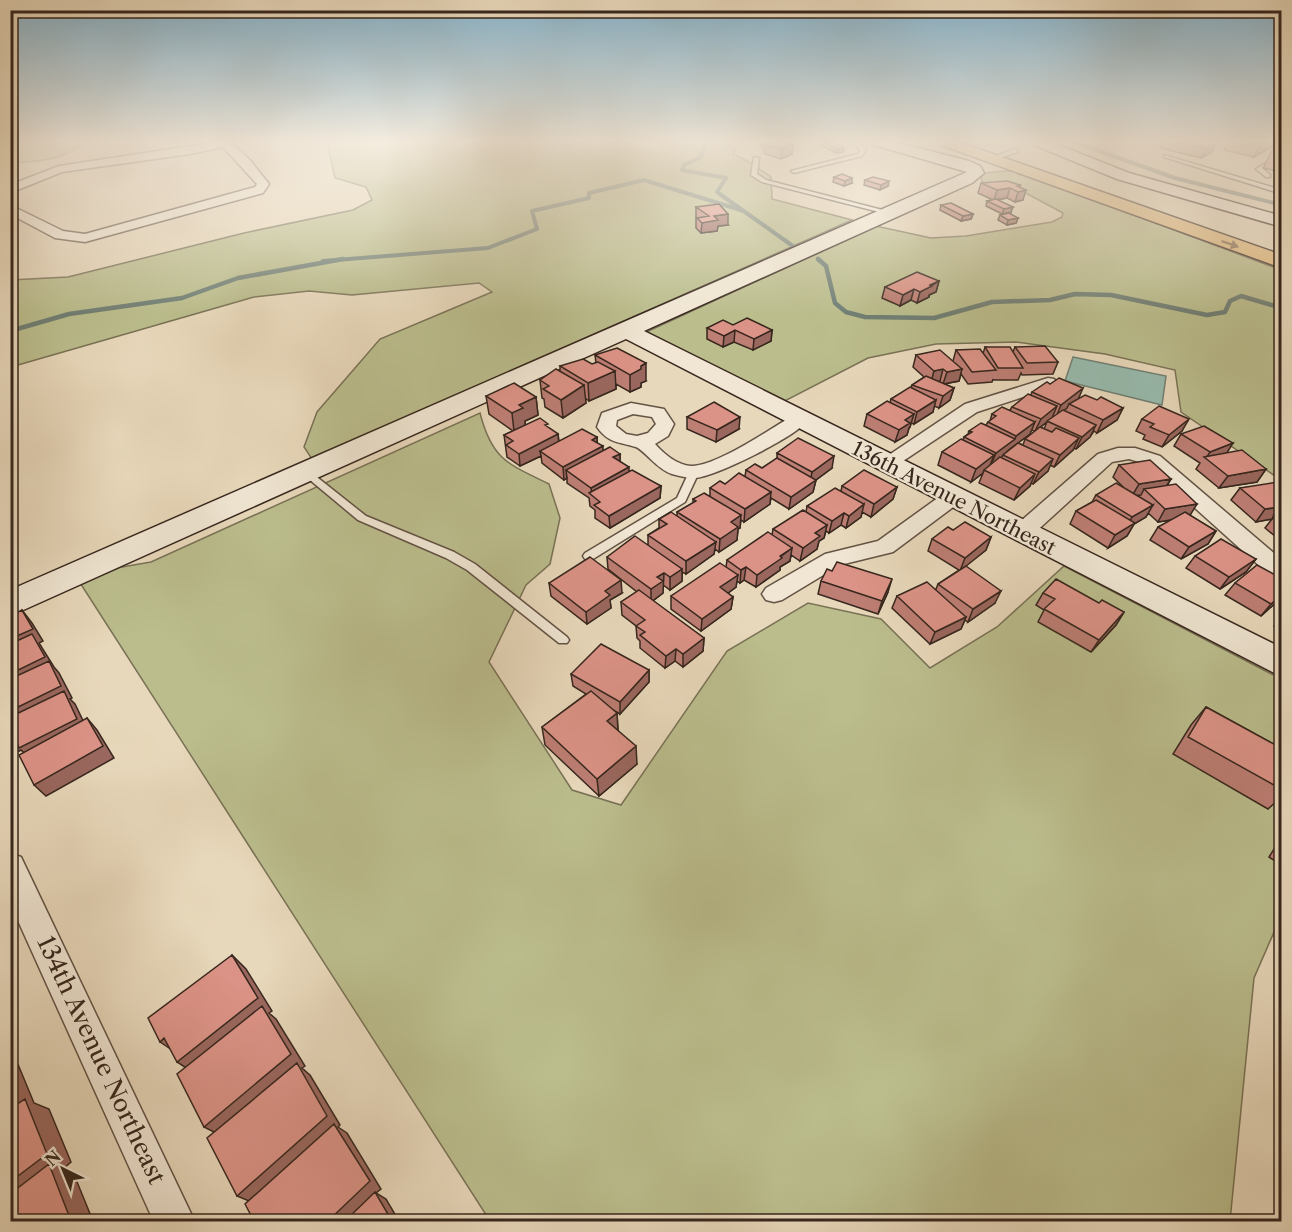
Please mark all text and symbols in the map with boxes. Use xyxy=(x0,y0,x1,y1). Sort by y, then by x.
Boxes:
one-way arrow xyxy=(1221,239,1239,249)
street label: 136th Avenue Northeast xyxy=(848,436,1060,560)
street label: 134th Avenue Northeast xyxy=(31,931,171,1189)
north arrow xyxy=(33,1139,93,1199)

